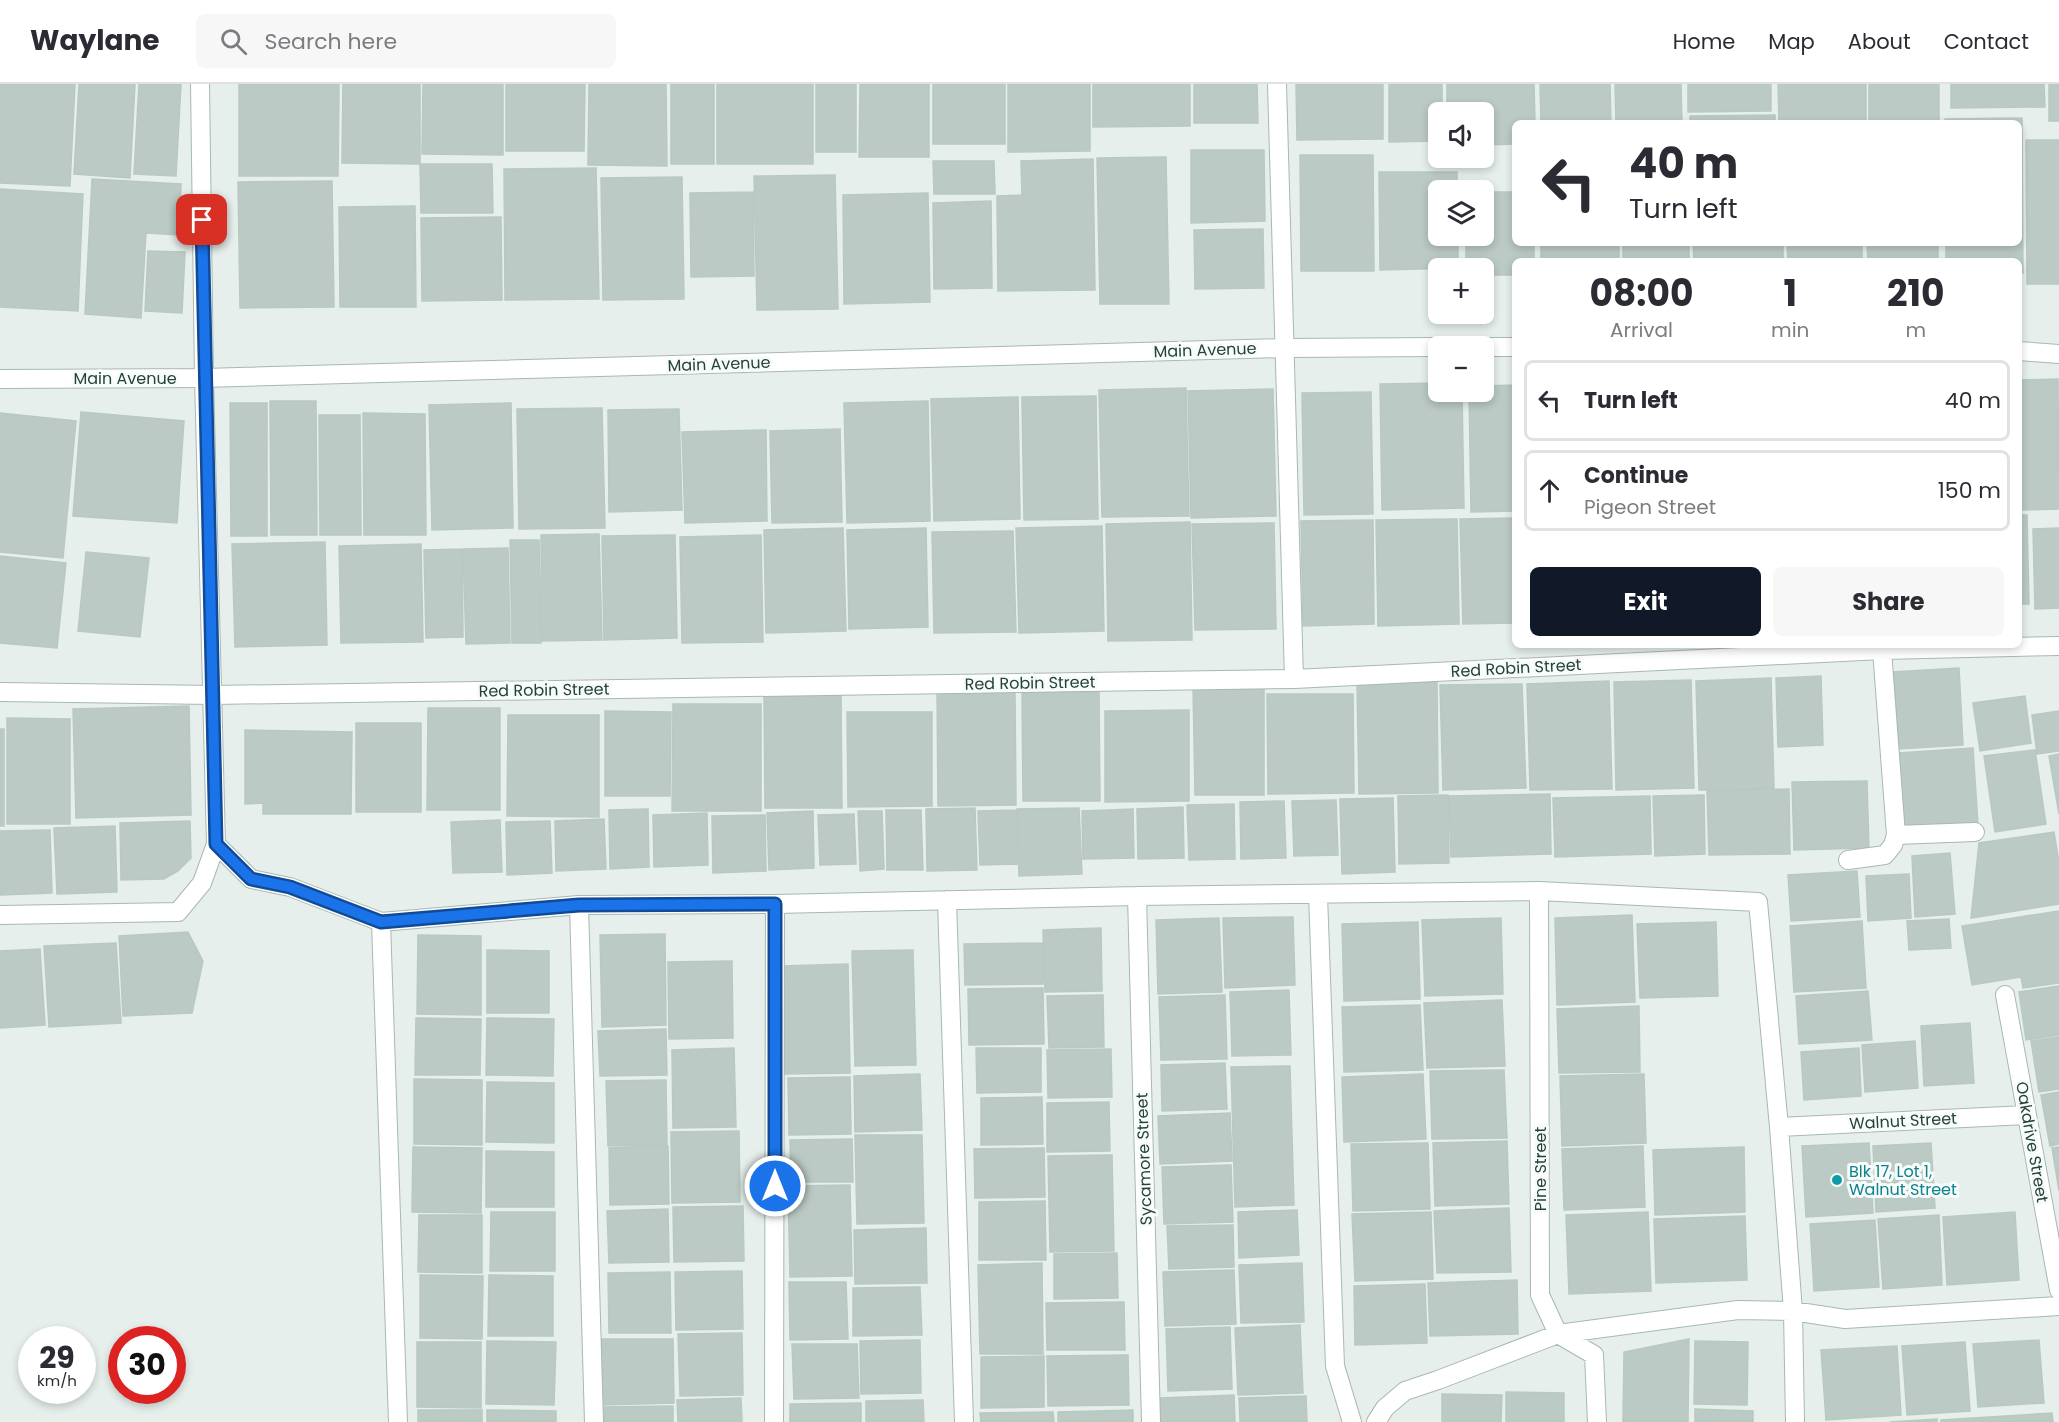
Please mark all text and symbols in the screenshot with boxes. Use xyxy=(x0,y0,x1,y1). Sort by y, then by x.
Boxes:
search box xyxy=(196,14,616,68)
text: Waylane xyxy=(30,21,160,60)
icon: search xyxy=(217,25,250,58)
text: Search here xyxy=(265,26,397,57)
text: Home xyxy=(1673,27,1735,56)
text: Map xyxy=(1768,27,1815,56)
text: About xyxy=(1848,27,1911,56)
text: Contact xyxy=(1944,27,2029,56)
map controls xyxy=(1428,102,1494,402)
button: sound xyxy=(1428,102,1494,168)
text: 40 m xyxy=(1629,134,1738,193)
icon: left xyxy=(1530,144,1608,222)
button: layers xyxy=(1428,180,1494,246)
text: Turn left xyxy=(1629,190,1738,227)
pin xyxy=(176,194,227,245)
icon: arrive xyxy=(185,203,218,236)
button: + xyxy=(1428,258,1494,324)
text: 08:00 xyxy=(1590,268,1694,319)
text: 1 xyxy=(1783,268,1797,319)
text: 210 xyxy=(1887,268,1944,319)
text: Arrival xyxy=(1610,316,1673,344)
text: min xyxy=(1771,316,1809,344)
text: m xyxy=(1905,316,1926,344)
button: − xyxy=(1428,336,1494,402)
street label: Main Avenue xyxy=(1153,337,1257,363)
street label: Main Avenue xyxy=(667,351,771,377)
street label: Main Avenue xyxy=(73,367,177,390)
icon: left xyxy=(1533,384,1566,417)
text: Turn left xyxy=(1584,385,1678,416)
text: 40 m xyxy=(1945,385,2001,416)
text: Continue xyxy=(1584,460,1688,491)
icon: ahead xyxy=(1533,474,1566,507)
text: 150 m xyxy=(1938,475,2001,506)
text: Pigeon Street xyxy=(1584,493,1716,521)
button: Exit xyxy=(1530,567,1761,636)
button: Share xyxy=(1773,567,2004,636)
street label: Red Robin Street xyxy=(1450,653,1582,683)
street label: Red Robin Street xyxy=(964,670,1096,696)
street label: Red Robin Street xyxy=(478,677,610,703)
street label: Oakdrive Street xyxy=(2010,1080,2054,1204)
street label: Sycamore Street xyxy=(1130,1092,1158,1226)
street label: Walnut Street xyxy=(1849,1107,1958,1135)
street label: Pine Street xyxy=(1529,1127,1552,1211)
position arrow xyxy=(743,1154,807,1218)
place label: Blk 17, Lot 1, Walnut Street xyxy=(1849,1160,1957,1201)
marker: Blk 17, Lot 1, Walnut Street xyxy=(1830,1173,1844,1187)
speed limit sign: 30 xyxy=(108,1326,186,1404)
text: 29 xyxy=(39,1336,75,1379)
text: km/h xyxy=(37,1370,77,1391)

